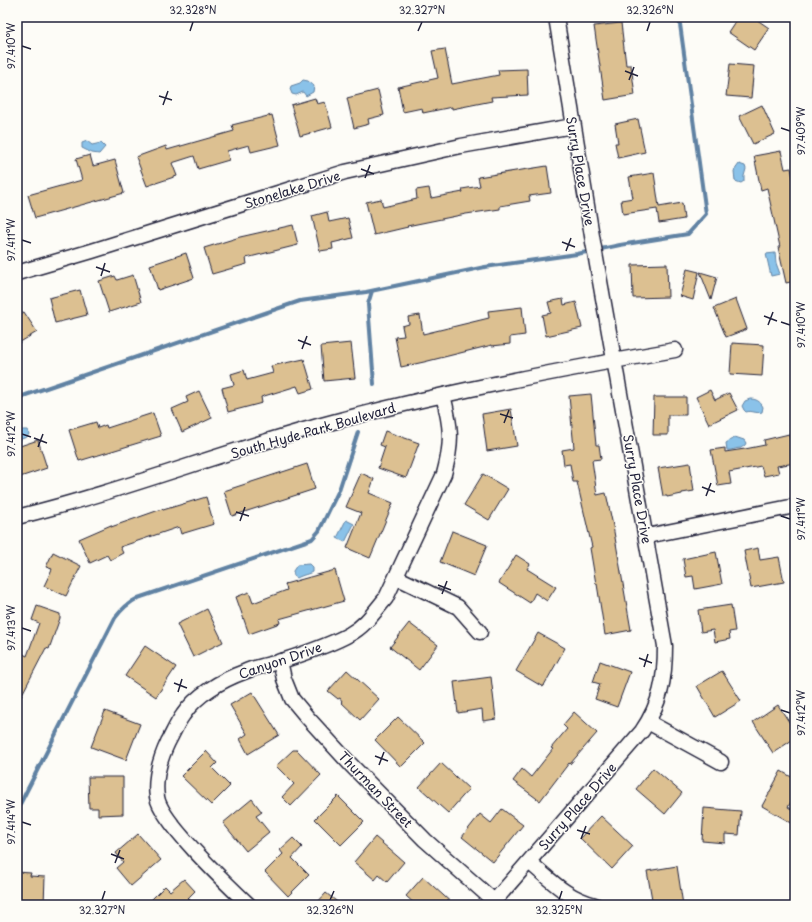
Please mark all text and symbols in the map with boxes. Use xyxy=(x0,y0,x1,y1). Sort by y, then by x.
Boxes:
text: 32.328°N xyxy=(169,2,217,17)
text: 32.327°N xyxy=(399,2,446,17)
text: 32.326°N xyxy=(626,2,674,17)
text: 97.410°W xyxy=(3,22,18,69)
text: 97.409°W xyxy=(793,106,808,155)
street label: Surry Place Drive xyxy=(562,115,600,227)
street label: Stonelake Drive xyxy=(242,165,342,213)
text: 97.411°W xyxy=(3,218,18,262)
text: 97.410°W xyxy=(793,301,808,348)
street label: South Hyde Park Boulevard xyxy=(228,397,398,463)
text: 97.412°W xyxy=(3,410,18,457)
street label: Surry Place Drive xyxy=(619,433,657,545)
text: 97.411°W xyxy=(793,497,808,541)
text: 97.413°W xyxy=(3,604,18,651)
street label: Canyon Drive xyxy=(236,637,324,683)
text: 97.412°W xyxy=(793,689,808,736)
street label: Thurman Street xyxy=(335,747,417,831)
street label: Surry Place Drive xyxy=(534,758,620,854)
text: 97.414°W xyxy=(3,798,18,845)
text: 32.327°N xyxy=(79,902,126,917)
text: 32.326°N xyxy=(306,902,354,917)
text: 32.325°N xyxy=(535,902,583,917)

